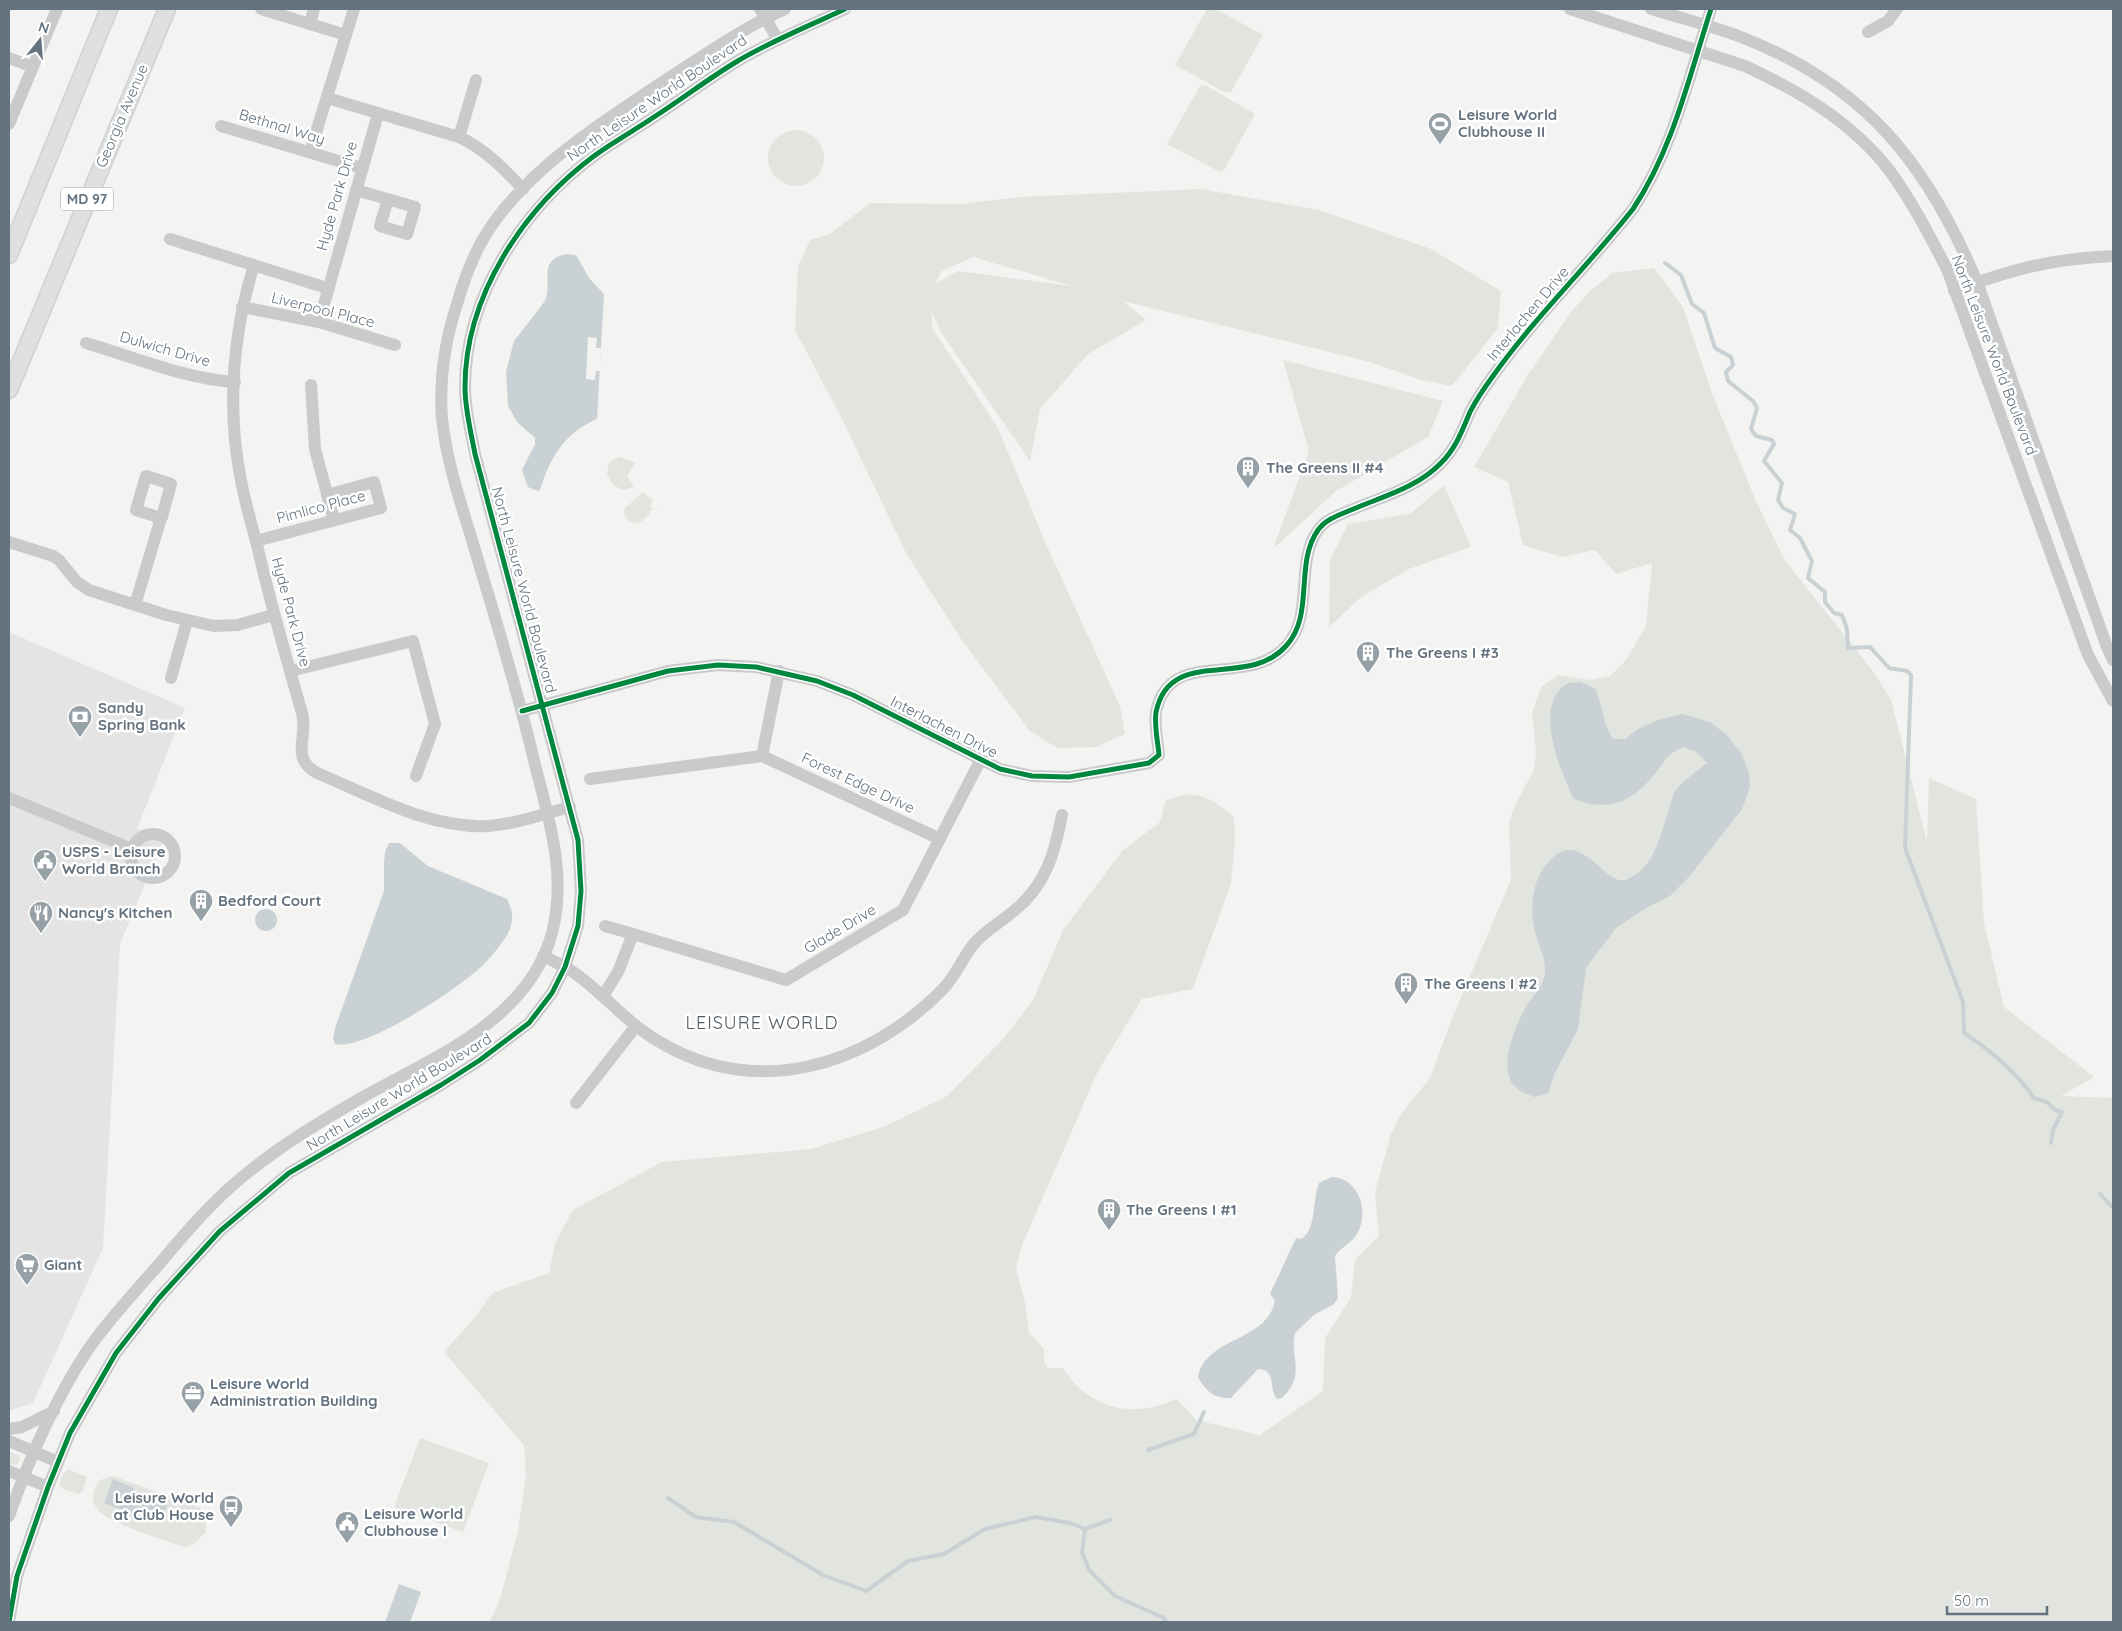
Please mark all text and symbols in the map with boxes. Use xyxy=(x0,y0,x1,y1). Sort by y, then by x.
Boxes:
north arrow xyxy=(15,15,65,65)
text: N xyxy=(36,17,51,38)
street label: North Leisure World Boulevard xyxy=(563,30,750,165)
street label: Georgia Avenue xyxy=(91,61,152,170)
street label: Bethnal Way xyxy=(237,104,328,149)
place label: Leisure World Clubhouse II xyxy=(1458,105,1557,141)
sports icon: Leisure World Clubhouse II xyxy=(1427,111,1453,145)
street label: Hyde Park Drive xyxy=(312,139,361,253)
road number: MD 97 xyxy=(61,188,113,210)
street label: North Leisure World Boulevard xyxy=(1947,252,2041,458)
street label: Interlachen Drive xyxy=(1482,262,1573,365)
street label: Liverpool Place xyxy=(270,288,377,332)
street label: Dulwich Drive xyxy=(118,326,213,371)
building icon: The Greens II #4 xyxy=(1235,455,1261,489)
place label: The Greens II #4 xyxy=(1266,458,1384,477)
street label: North Leisure World Boulevard xyxy=(488,485,561,695)
street label: Pimlico Place xyxy=(274,486,367,527)
street label: Hyde Park Drive xyxy=(268,555,315,669)
building icon: The Greens I #3 xyxy=(1355,640,1381,674)
place label: The Greens I #3 xyxy=(1386,643,1499,662)
street label: Interlachen Drive xyxy=(887,691,1001,762)
place label: Sandy Spring Bank xyxy=(98,698,186,734)
bank icon: Sandy Spring Bank xyxy=(67,704,93,738)
street label: Forest Edge Drive xyxy=(799,748,918,817)
place label: USPS - Leisure World Branch xyxy=(62,842,166,878)
public building icon: USPS - Leisure World Branch xyxy=(32,848,58,882)
building icon: Bedford Court xyxy=(188,888,214,922)
place label: Bedford Court xyxy=(218,891,322,910)
restaurant icon: Nancy's Kitchen xyxy=(28,900,54,934)
street label: Glade Drive xyxy=(800,900,879,958)
place label: Nancy's Kitchen xyxy=(58,903,172,922)
building icon: The Greens I #2 xyxy=(1393,971,1419,1005)
place label: The Greens I #2 xyxy=(1424,974,1537,993)
district label: LEISURE WORLD xyxy=(685,1011,839,1034)
street label: North Leisure World Boulevard xyxy=(303,1029,495,1155)
building icon: The Greens I #1 xyxy=(1096,1197,1122,1231)
place label: The Greens I #1 xyxy=(1126,1200,1236,1219)
supermarket icon: Giant xyxy=(14,1252,40,1286)
place label: Giant xyxy=(44,1255,82,1274)
place label: Leisure World Administration Building xyxy=(210,1374,378,1410)
office icon: Leisure World Administration Building xyxy=(180,1380,206,1414)
place label: Leisure World at Club House xyxy=(113,1488,214,1524)
bus stop icon: Leisure World at Club House xyxy=(218,1494,244,1528)
place label: Leisure World Clubhouse I xyxy=(364,1504,463,1540)
public building icon: Leisure World Clubhouse I xyxy=(334,1510,360,1544)
scale bar xyxy=(1947,1584,2047,1616)
text: 50 m xyxy=(1954,1591,1989,1610)

